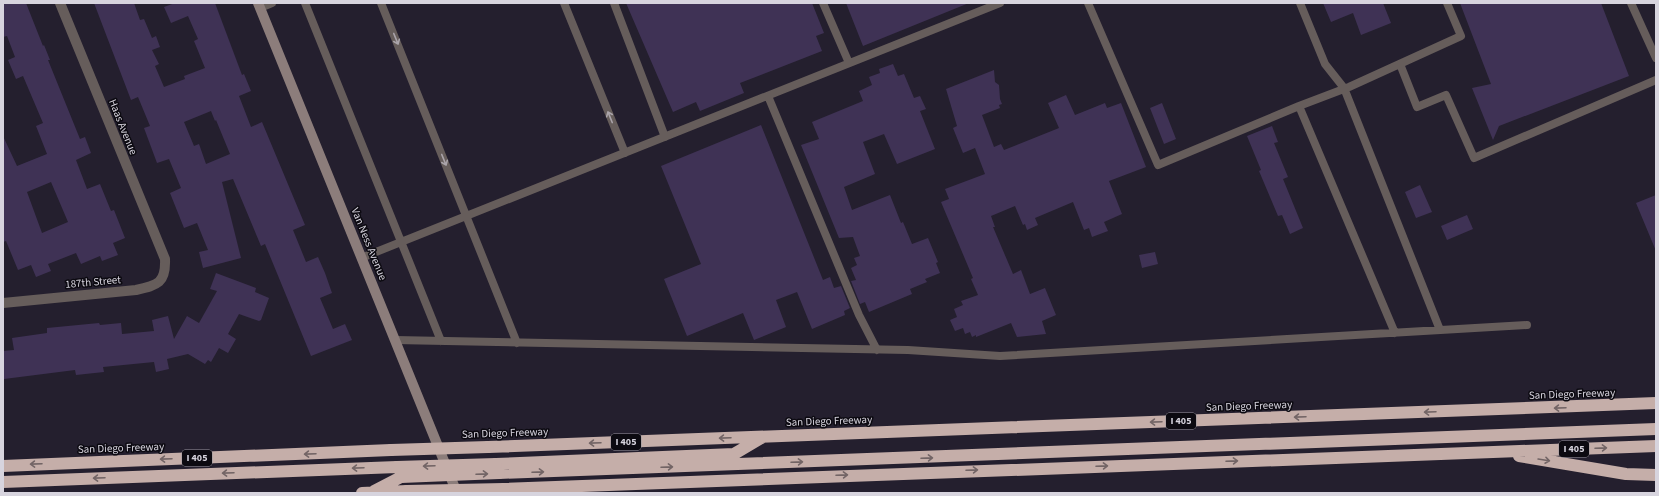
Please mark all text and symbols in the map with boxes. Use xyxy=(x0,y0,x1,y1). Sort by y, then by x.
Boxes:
one-way arrow xyxy=(392,33,400,45)
street label: Haas Avenue xyxy=(105,97,141,158)
one-way arrow xyxy=(606,111,613,123)
one-way arrow xyxy=(440,153,448,165)
street label: Van Ness Avenue xyxy=(348,205,391,283)
street label: 187th Street xyxy=(65,272,122,292)
street label: San Diego Freeway xyxy=(1529,385,1615,403)
street label: San Diego Freeway xyxy=(1206,397,1292,415)
one-way arrow xyxy=(1554,404,1567,411)
one-way arrow xyxy=(1424,409,1437,416)
street label: San Diego Freeway xyxy=(786,412,872,430)
road number: I 405 xyxy=(1166,413,1196,429)
one-way arrow xyxy=(1294,413,1307,421)
one-way arrow xyxy=(1150,419,1163,426)
street label: San Diego Freeway xyxy=(462,424,548,442)
road number: I 405 xyxy=(611,434,641,450)
one-way arrow xyxy=(719,434,732,442)
street label: San Diego Freeway xyxy=(78,439,164,457)
one-way arrow xyxy=(589,439,602,447)
road number: I 405 xyxy=(1559,441,1589,457)
one-way arrow xyxy=(1594,444,1607,451)
road number: I 405 xyxy=(182,450,212,466)
one-way arrow xyxy=(304,450,317,457)
one-way arrow xyxy=(920,454,933,461)
one-way arrow xyxy=(160,456,173,463)
one-way arrow xyxy=(1537,456,1550,464)
one-way arrow xyxy=(1225,457,1238,465)
one-way arrow xyxy=(790,459,803,466)
one-way arrow xyxy=(30,461,43,468)
one-way arrow xyxy=(423,462,436,470)
one-way arrow xyxy=(1095,462,1108,469)
one-way arrow xyxy=(660,463,673,471)
one-way arrow xyxy=(352,465,365,472)
one-way arrow xyxy=(965,467,978,474)
one-way arrow xyxy=(531,468,544,475)
one-way arrow xyxy=(222,470,235,477)
one-way arrow xyxy=(475,470,488,477)
one-way arrow xyxy=(835,471,848,479)
one-way arrow xyxy=(93,475,106,482)

